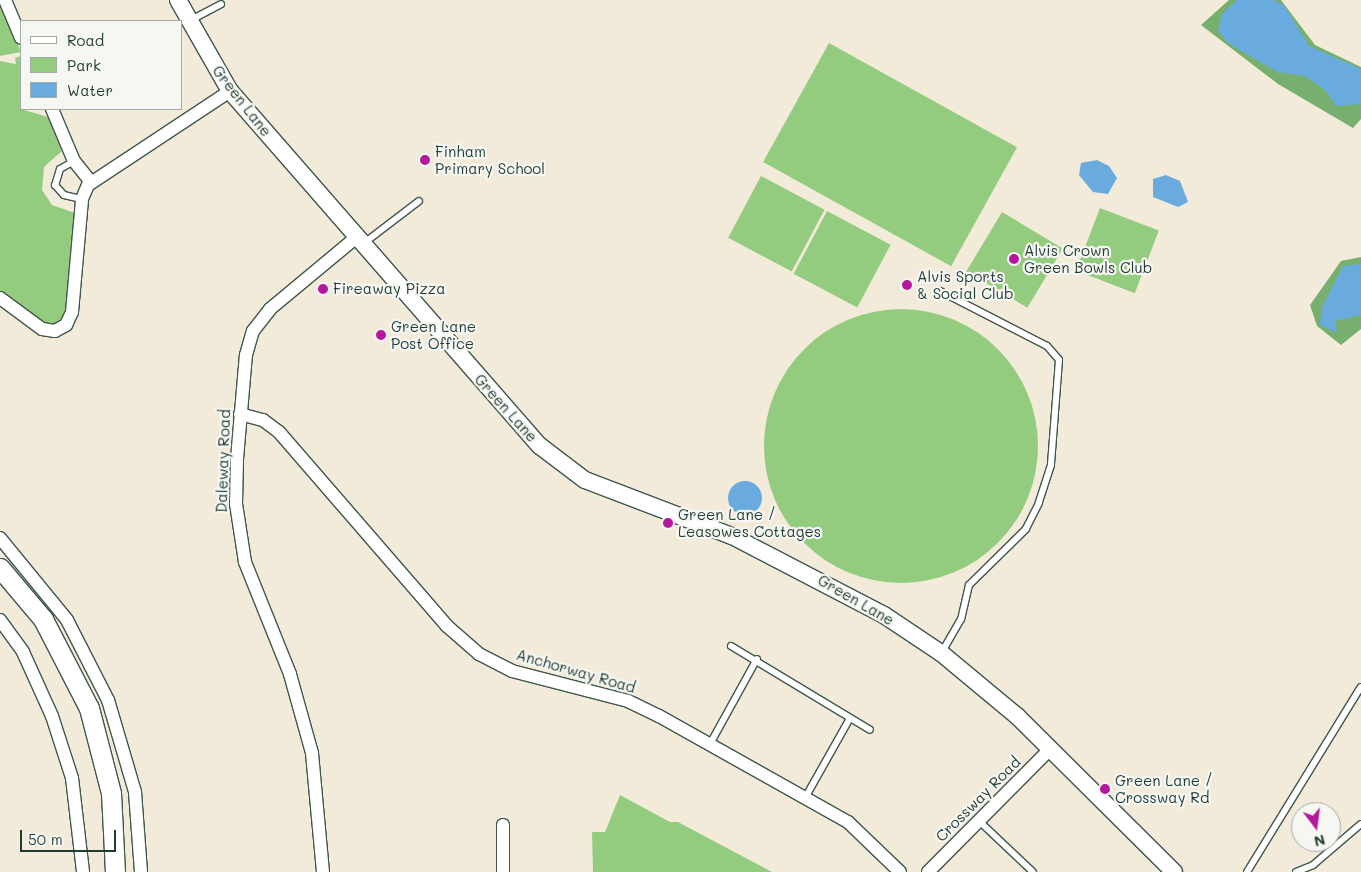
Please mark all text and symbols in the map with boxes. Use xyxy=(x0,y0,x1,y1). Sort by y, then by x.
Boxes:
legend xyxy=(20,20,182,110)
text: Road xyxy=(67,30,104,50)
text: Park xyxy=(67,55,101,75)
street label: Green Lane xyxy=(209,62,275,140)
text: Water xyxy=(67,80,113,100)
place label: Finham Primary School xyxy=(435,142,545,177)
marker: Finham Primary School xyxy=(419,154,431,166)
place label: Alvis Crown Green Bowls Club xyxy=(1024,241,1152,276)
marker: Alvis Crown Green Bowls Club xyxy=(1008,253,1020,265)
place label: Alvis Sports & Social Club xyxy=(917,267,1014,302)
marker: Alvis Sports & Social Club xyxy=(901,279,913,291)
place label: Fireaway Pizza xyxy=(333,280,446,298)
marker: Fireaway Pizza xyxy=(317,283,329,295)
place label: Green Lane Post Office xyxy=(391,317,476,352)
marker: Green Lane Post Office xyxy=(375,329,387,341)
street label: Green Lane xyxy=(471,370,541,446)
street label: Daleway Road xyxy=(212,409,234,513)
place label: Green Lane / Leasowes Cottages xyxy=(678,505,821,540)
marker: Green Lane / Leasowes Cottages xyxy=(662,517,674,529)
street label: Green Lane xyxy=(815,571,897,629)
street label: Anchorway Road xyxy=(514,645,638,697)
street label: Crossway Road xyxy=(932,753,1024,845)
place label: Green Lane / Crossway Rd xyxy=(1115,771,1213,806)
marker: Green Lane / Crossway Rd xyxy=(1099,783,1111,795)
north arrow xyxy=(1291,802,1341,852)
scale bar xyxy=(22,820,119,852)
text: 50 m xyxy=(28,829,63,849)
text: N xyxy=(1312,830,1327,852)

